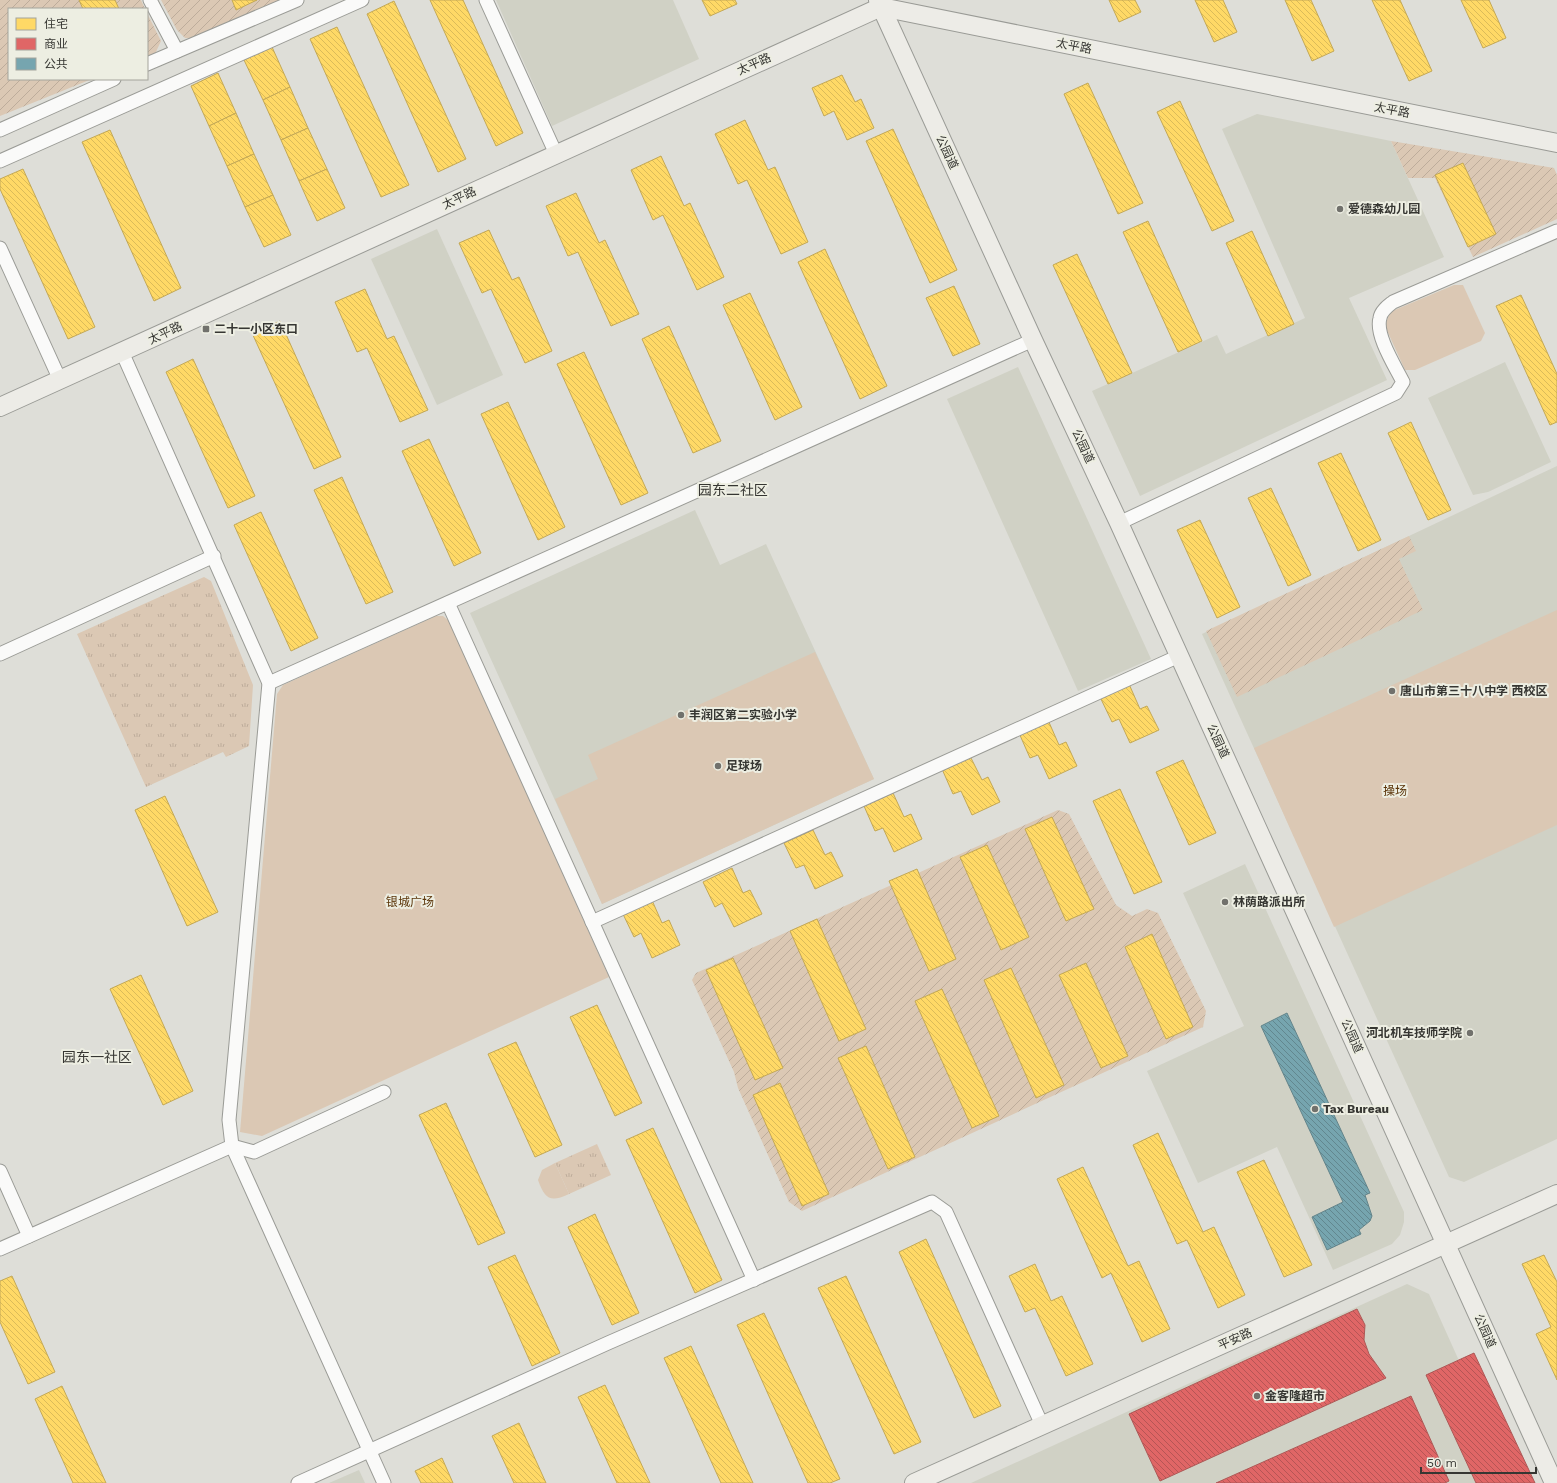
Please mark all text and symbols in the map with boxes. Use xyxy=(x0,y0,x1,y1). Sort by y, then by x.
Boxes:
legend xyxy=(8,8,148,80)
text: 住宅 xyxy=(44,17,68,31)
street label: 太平路 xyxy=(1055,36,1093,56)
text: 商业 xyxy=(44,37,68,51)
street label: 太平路 xyxy=(735,50,773,78)
text: 公共 xyxy=(44,57,68,71)
street label: 太平路 xyxy=(1373,100,1411,120)
street label: 公园道 xyxy=(933,133,961,171)
street label: 太平路 xyxy=(440,184,478,212)
place label: 爱德森幼儿园 xyxy=(1348,202,1420,216)
marker: 爱德森幼儿园 xyxy=(1335,204,1345,214)
street label: 太平路 xyxy=(146,319,184,347)
place label: 二十一小区东口 xyxy=(214,322,298,336)
marker: 二十一小区东口 xyxy=(201,324,211,334)
street label: 公园道 xyxy=(1069,427,1097,465)
district label: 园东二社区 xyxy=(698,482,768,498)
place label: 唐山市第三十八中学 西校区 xyxy=(1400,684,1547,698)
marker: 唐山市第三十八中学 西校区 xyxy=(1387,686,1397,696)
place label: 丰润区第二实验小学 xyxy=(689,708,797,722)
marker: 丰润区第二实验小学 xyxy=(676,710,686,720)
street label: 公园道 xyxy=(1204,722,1232,760)
place label: 足球场 xyxy=(726,759,762,773)
marker: 足球场 xyxy=(713,761,723,771)
park label: 操场 xyxy=(1383,784,1407,798)
park label: 银城广场 xyxy=(386,895,434,909)
place label: 林荫路派出所 xyxy=(1233,895,1305,909)
marker: 林荫路派出所 xyxy=(1220,897,1230,907)
street label: 公园道 xyxy=(1338,1017,1366,1055)
place label: 河北机车技师学院 xyxy=(1366,1026,1462,1040)
marker: 河北机车技师学院 xyxy=(1465,1028,1475,1038)
district label: 园东一社区 xyxy=(62,1049,132,1065)
place label: Tax Bureau xyxy=(1323,1102,1389,1116)
marker: Tax Bureau xyxy=(1310,1104,1320,1114)
street label: 公园道 xyxy=(1471,1312,1499,1350)
street label: 平安路 xyxy=(1216,1325,1254,1353)
place label: 金客隆超市 xyxy=(1265,1389,1325,1403)
marker: 金客隆超市 xyxy=(1252,1391,1262,1401)
scale bar xyxy=(1421,1449,1536,1475)
text: 50 m xyxy=(1427,1456,1457,1470)

